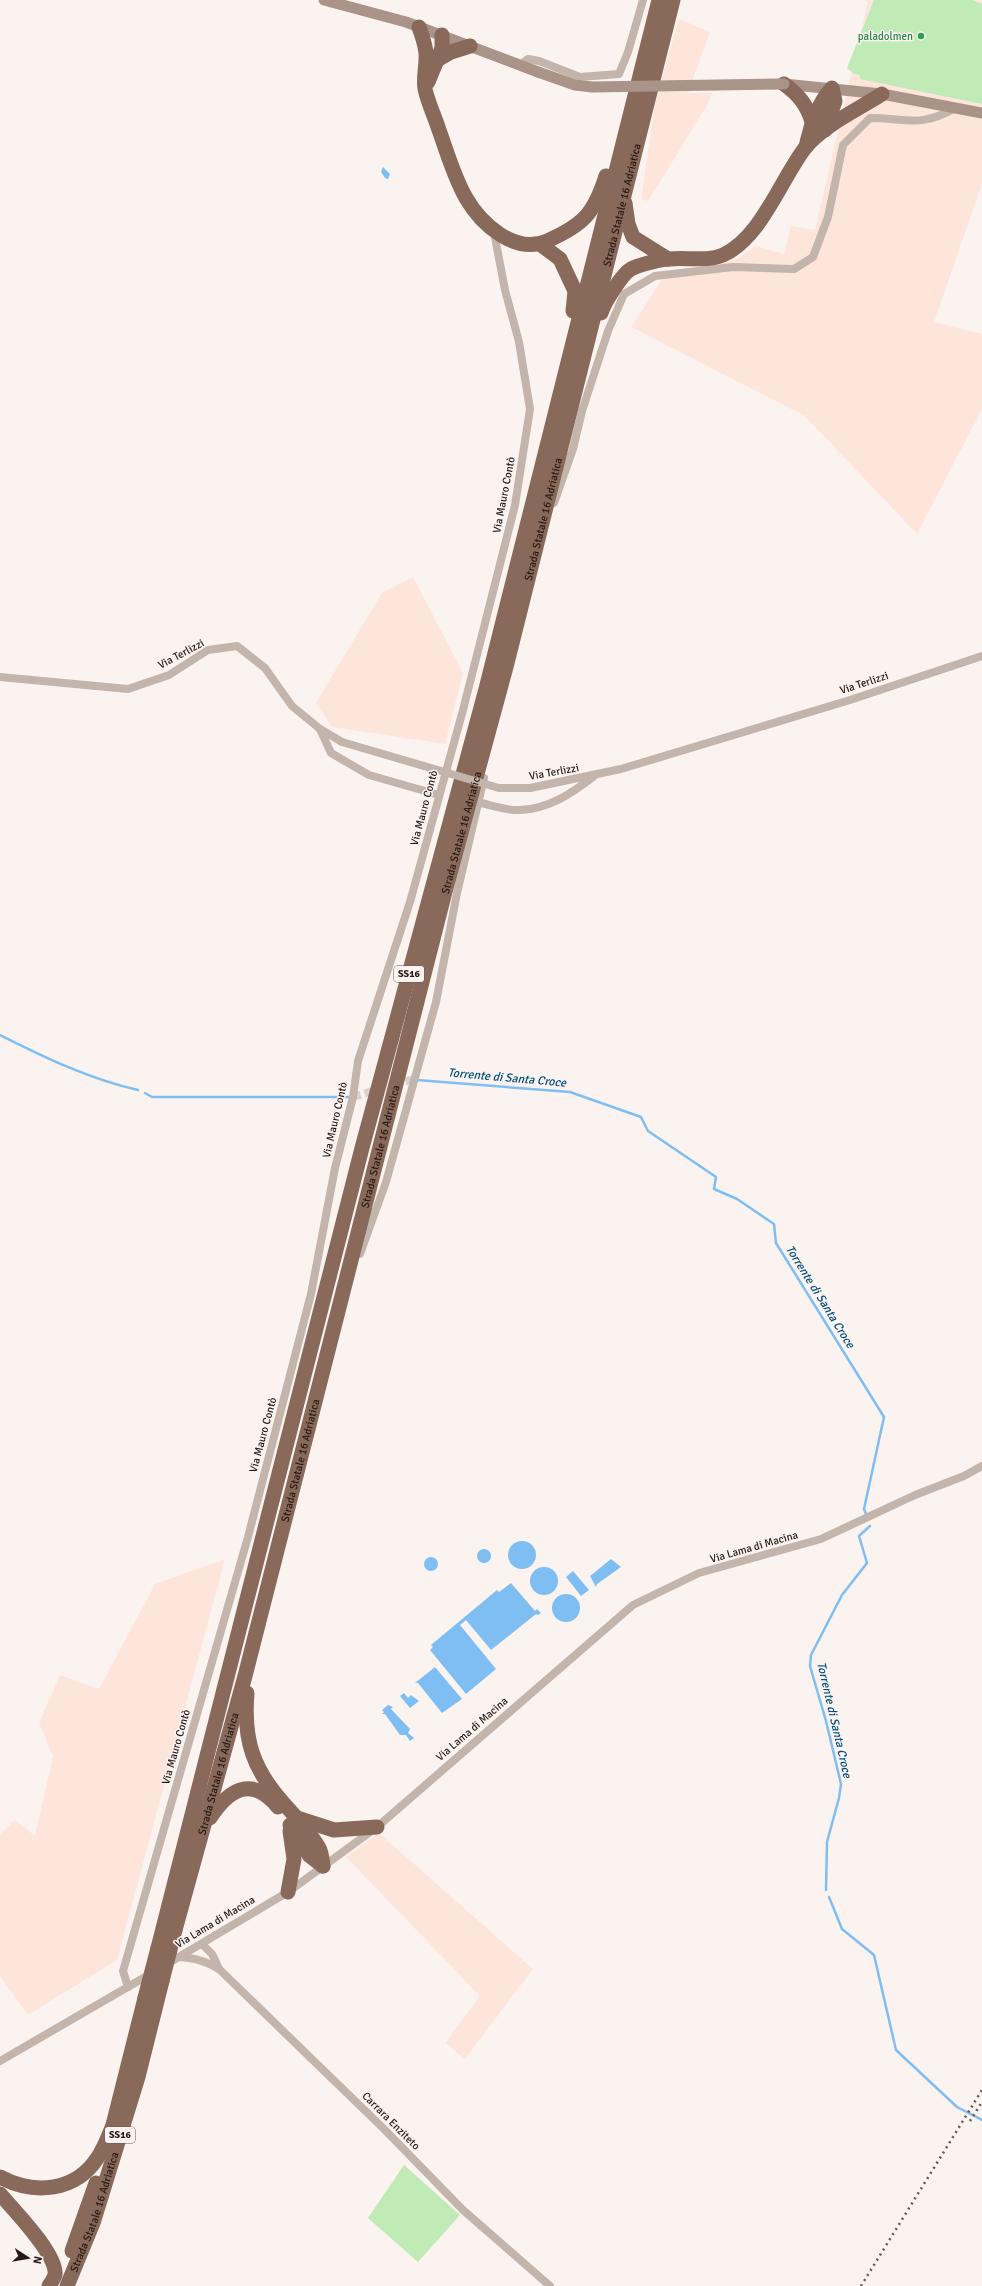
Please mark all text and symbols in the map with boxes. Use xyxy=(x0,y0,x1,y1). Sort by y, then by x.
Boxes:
place label: paladolmen xyxy=(858,30,913,43)
marker: paladolmen xyxy=(916,31,926,41)
street label: Strada Statale 16 Adriatica xyxy=(600,142,643,268)
street label: Via Mauro Contò xyxy=(490,455,518,534)
street label: Strada Statale 16 Adriatica xyxy=(521,456,565,582)
street label: Via Terlizzi xyxy=(156,636,206,672)
street label: Via Terlizzi xyxy=(838,669,890,697)
street label: Via Terlizzi xyxy=(528,761,580,783)
street label: Via Mauro Contò xyxy=(408,769,440,847)
street label: Strada Statale 16 Adriatica xyxy=(438,770,484,895)
road number: SS16 xyxy=(394,966,424,982)
water label: Torrente di Santa Croce xyxy=(447,1065,568,1091)
street label: Via Mauro Contò xyxy=(320,1081,350,1159)
street label: Strada Statale 16 Adriatica xyxy=(358,1083,402,1209)
water label: Torrente di Santa Croce xyxy=(782,1243,858,1352)
street label: Via Mauro Contò xyxy=(247,1396,279,1474)
street label: Strada Statale 16 Adriatica xyxy=(278,1397,322,1523)
street label: Via Lama di Macina xyxy=(709,1528,800,1566)
water label: Torrente di Santa Croce xyxy=(813,1660,855,1781)
street label: Via Lama di Macina xyxy=(433,1694,511,1764)
street label: Via Mauro Contò xyxy=(159,1708,193,1786)
street label: Strada Statale 16 Adriatica xyxy=(195,1711,241,1837)
street label: Via Lama di Macina xyxy=(173,1893,258,1951)
street label: Carrara Enziteto xyxy=(359,2089,423,2153)
road number: SS16 xyxy=(105,2127,135,2143)
street label: Strada Statale 16 Adriatica xyxy=(67,2150,121,2274)
north arrow xyxy=(8,2238,48,2278)
text: N xyxy=(30,2255,44,2265)

